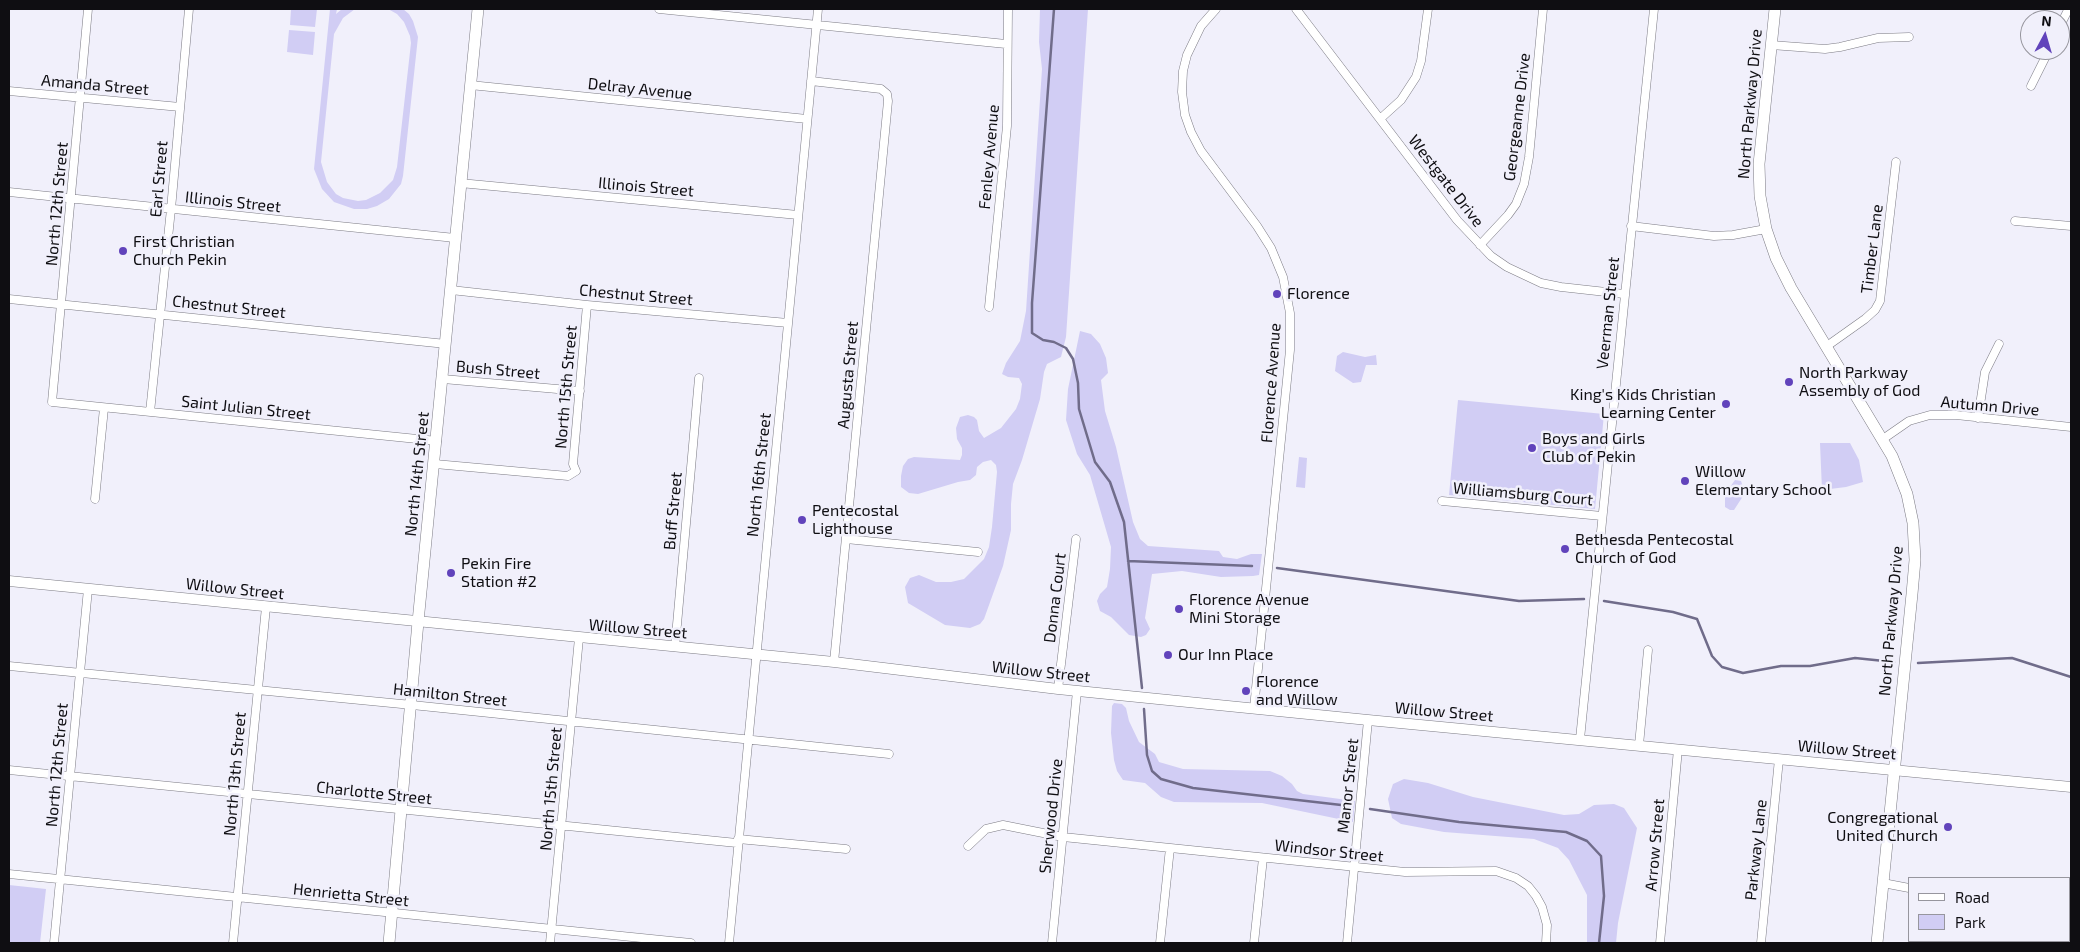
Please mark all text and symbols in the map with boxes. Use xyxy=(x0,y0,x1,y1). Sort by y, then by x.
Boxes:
north arrow xyxy=(2020,10,2070,60)
text: N xyxy=(2041,12,2052,30)
street label: North Parkway Drive xyxy=(1734,28,1766,180)
street label: Georgeanne Drive xyxy=(1500,52,1534,182)
street label: Amanda Street xyxy=(40,71,150,99)
street label: Delray Avenue xyxy=(587,74,693,104)
street label: Fenley Avenue xyxy=(975,104,1003,210)
street label: Westgate Drive xyxy=(1404,131,1488,231)
street label: Earl Street xyxy=(146,140,172,218)
street label: North 12th Street xyxy=(42,141,72,267)
street label: Illinois Street xyxy=(597,173,695,201)
street label: Illinois Street xyxy=(184,187,282,217)
street label: Timber Lane xyxy=(1857,203,1887,295)
place label: First Christian Church Pekin xyxy=(133,232,235,270)
marker: First Christian Church Pekin xyxy=(117,245,129,257)
street label: Veerman Street xyxy=(1593,256,1623,370)
street label: Chestnut Street xyxy=(578,280,694,310)
place label: Florence xyxy=(1287,284,1350,304)
marker: Florence xyxy=(1271,288,1283,300)
street label: Chestnut Street xyxy=(171,292,287,322)
street label: Augusta Street xyxy=(834,320,862,430)
street label: Florence Avenue xyxy=(1257,322,1285,444)
street label: North 15th Street xyxy=(551,324,581,450)
street label: Bush Street xyxy=(455,357,541,383)
place label: North Parkway Assembly of God xyxy=(1799,363,1920,401)
marker: North Parkway Assembly of God xyxy=(1783,376,1795,388)
place label: King's Kids Christian Learning Center xyxy=(1570,385,1716,423)
street label: Saint Julian Street xyxy=(180,392,312,424)
street label: Autumn Drive xyxy=(1940,392,2040,420)
marker: King's Kids Christian Learning Center xyxy=(1720,398,1732,410)
street label: North 14th Street xyxy=(401,411,433,537)
street label: North 16th Street xyxy=(743,412,775,538)
place label: Boys and Girls Club of Pekin xyxy=(1542,429,1645,467)
marker: Boys and Girls Club of Pekin xyxy=(1526,442,1538,454)
place label: Willow Elementary School xyxy=(1695,462,1832,500)
street label: Buff Street xyxy=(660,471,686,551)
marker: Willow Elementary School xyxy=(1679,475,1691,487)
street label: Williamsburg Court xyxy=(1452,478,1594,510)
place label: Pentecostal Lighthouse xyxy=(812,501,898,539)
marker: Pentecostal Lighthouse xyxy=(796,514,808,526)
place label: Bethesda Pentecostal Church of God xyxy=(1575,530,1734,568)
marker: Bethesda Pentecostal Church of God xyxy=(1559,543,1571,555)
street label: North Parkway Drive xyxy=(1875,545,1907,697)
street label: Donna Court xyxy=(1040,552,1070,644)
place label: Pekin Fire Station #2 xyxy=(461,554,537,592)
marker: Pekin Fire Station #2 xyxy=(445,567,457,579)
street label: Willow Street xyxy=(185,574,285,604)
place label: Florence Avenue Mini Storage xyxy=(1189,590,1309,628)
marker: Florence Avenue Mini Storage xyxy=(1173,603,1185,615)
street label: Willow Street xyxy=(588,615,688,643)
place label: Our Inn Place xyxy=(1178,645,1273,665)
marker: Our Inn Place xyxy=(1162,649,1174,661)
street label: Willow Street xyxy=(991,657,1091,687)
place label: Florence and Willow xyxy=(1256,672,1338,710)
street label: Hamilton Street xyxy=(392,679,508,711)
marker: Florence and Willow xyxy=(1240,685,1252,697)
street label: Willow Street xyxy=(1394,698,1494,726)
street label: North 12th Street xyxy=(42,702,72,828)
street label: North 13th Street xyxy=(220,711,250,837)
street label: North 15th Street xyxy=(536,726,566,852)
street label: Willow Street xyxy=(1797,736,1897,764)
street label: Manor Street xyxy=(1333,737,1363,835)
street label: Sherwood Drive xyxy=(1035,758,1067,874)
street label: Charlotte Street xyxy=(315,777,433,809)
street label: Arrow Street xyxy=(1641,798,1669,892)
street label: Parkway Lane xyxy=(1741,798,1771,902)
place label: Congregational United Church xyxy=(1827,808,1938,846)
marker: Congregational United Church xyxy=(1942,821,1954,833)
street label: Windsor Street xyxy=(1274,836,1384,866)
legend xyxy=(1908,877,2070,942)
street label: Henrietta Street xyxy=(292,879,410,911)
text: Road xyxy=(1955,888,1990,906)
text: Park xyxy=(1955,913,1986,931)

